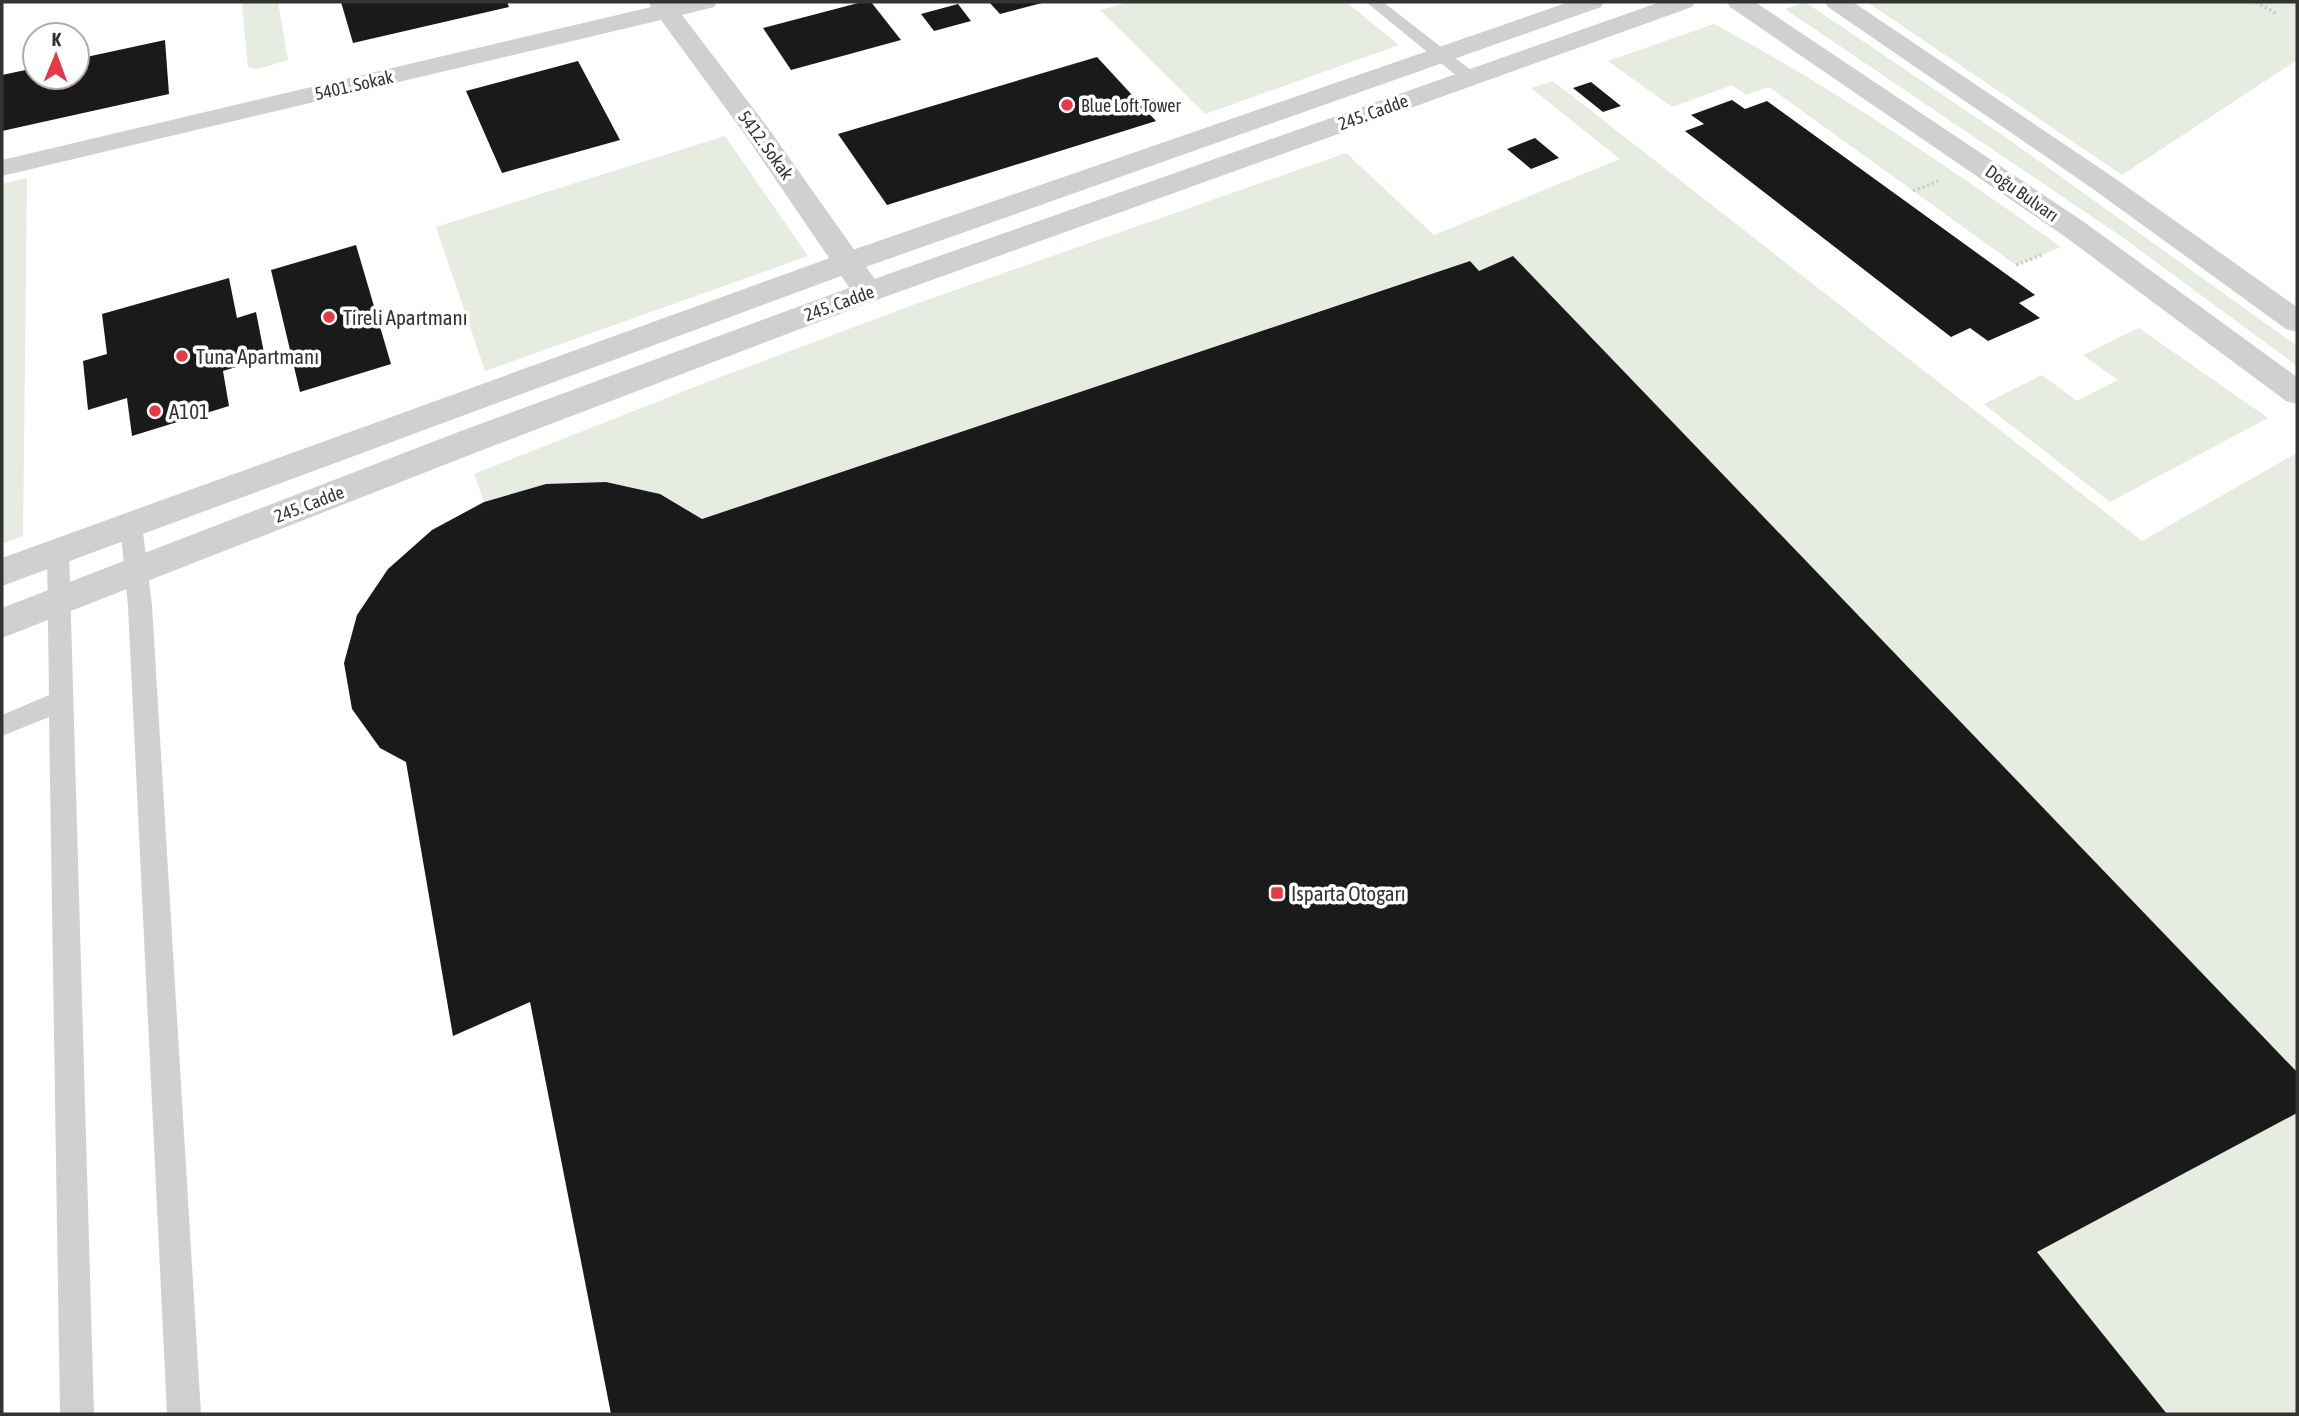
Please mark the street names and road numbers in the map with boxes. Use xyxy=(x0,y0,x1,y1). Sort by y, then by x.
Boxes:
street label: 5401. Sokak xyxy=(313,66,395,104)
street label: 245. Cadde xyxy=(1335,90,1411,134)
street label: 5412. Sokak xyxy=(734,107,798,183)
street label: Doğu Bulvarı xyxy=(1981,160,2063,226)
street label: 245. Cadde xyxy=(801,281,877,325)
street label: 245. Cadde xyxy=(271,481,347,527)

